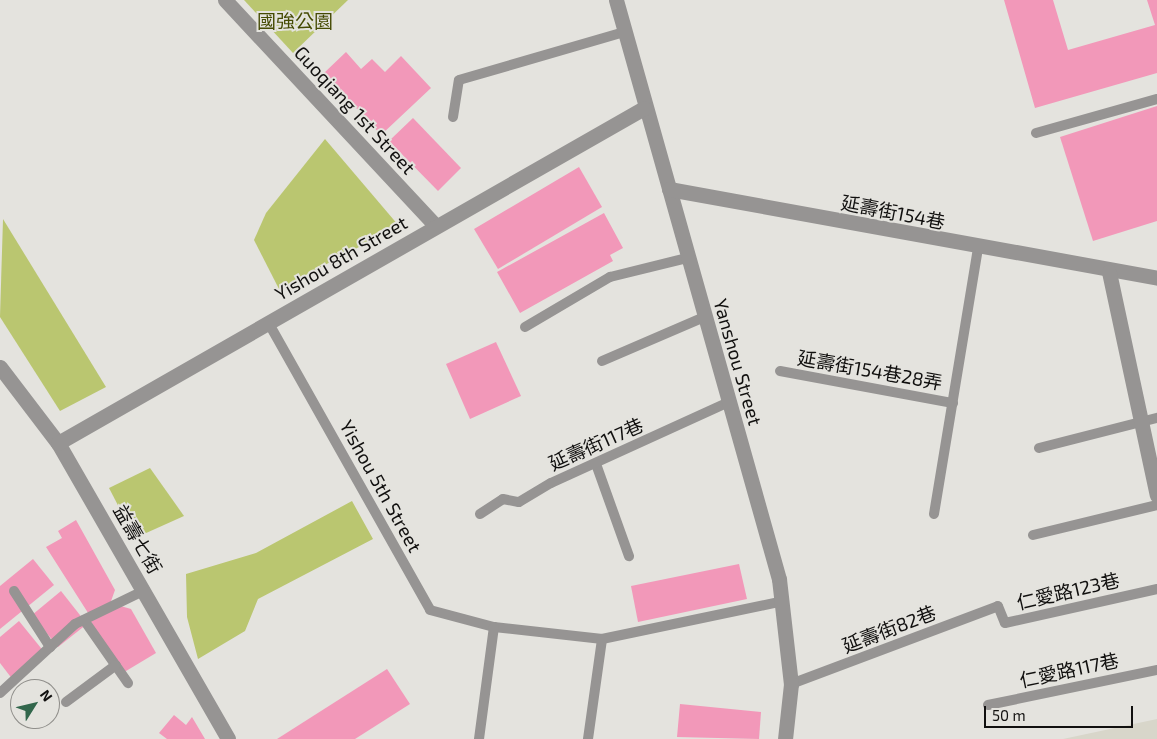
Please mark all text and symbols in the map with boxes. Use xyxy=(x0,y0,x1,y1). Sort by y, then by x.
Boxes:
park label: 國強公園 xyxy=(257,10,333,32)
street label: Guoqiang 1st Street xyxy=(290,41,420,179)
street label: 延壽街154巷 xyxy=(839,191,947,233)
street label: Yishou 8th Street xyxy=(271,211,411,305)
street label: Yanshou Street xyxy=(709,296,767,428)
street label: 延壽街154巷28弄 xyxy=(796,346,944,394)
street label: 延壽街117巷 xyxy=(545,413,647,475)
street label: Yishou 5th Street xyxy=(335,416,427,556)
street label: 益壽七街 xyxy=(109,500,167,578)
street label: 仁愛路123巷 xyxy=(1014,568,1122,614)
street label: 延壽街82巷 xyxy=(839,601,939,657)
street label: 仁愛路117巷 xyxy=(1017,648,1121,692)
north arrow xyxy=(10,679,60,729)
text: N xyxy=(37,686,57,705)
scale bar xyxy=(987,696,1136,728)
text: 50 m xyxy=(992,706,1026,724)

